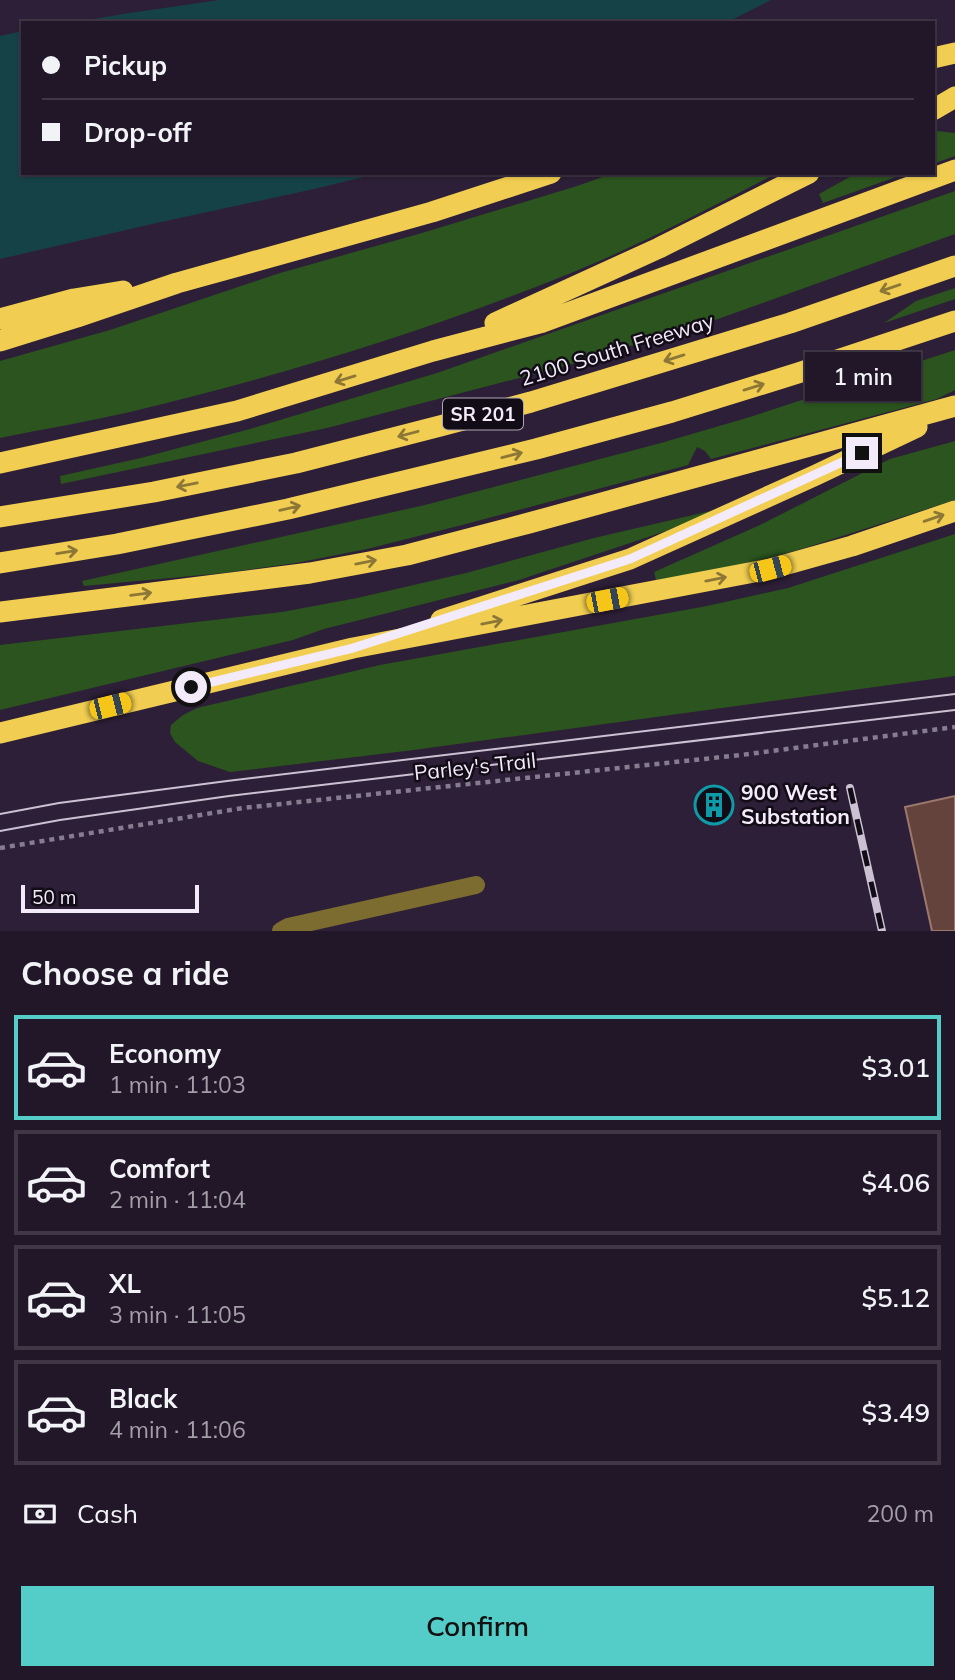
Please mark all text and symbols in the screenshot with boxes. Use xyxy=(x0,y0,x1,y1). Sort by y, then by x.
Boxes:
text: Pickup xyxy=(84,49,167,82)
text: Drop-off xyxy=(84,116,191,149)
one-way arrow xyxy=(880,283,902,295)
street label: 2100 South Freeway xyxy=(516,307,717,391)
callout: 1 min xyxy=(804,351,920,400)
one-way arrow xyxy=(663,352,685,365)
text: 1 min xyxy=(833,362,893,391)
one-way arrow xyxy=(334,373,356,386)
one-way arrow xyxy=(743,379,765,392)
road number: SR 201 xyxy=(443,398,523,430)
one-way arrow xyxy=(397,428,420,441)
route end xyxy=(846,437,878,469)
one-way arrow xyxy=(500,448,523,461)
one-way arrow xyxy=(176,479,199,492)
one-way arrow xyxy=(279,501,301,514)
one-way arrow xyxy=(923,511,945,523)
one-way arrow xyxy=(55,546,78,559)
car xyxy=(747,553,794,585)
one-way arrow xyxy=(354,555,377,569)
one-way arrow xyxy=(704,572,727,586)
car xyxy=(585,586,630,614)
one-way arrow xyxy=(129,588,151,601)
one-way arrow xyxy=(480,614,503,628)
route start xyxy=(175,671,207,703)
car xyxy=(88,691,133,721)
street label: Parley's Trail xyxy=(413,747,537,785)
place label: 900 West Substation xyxy=(741,779,850,829)
building icon: 900 West Substation xyxy=(693,784,735,826)
scale bar xyxy=(21,882,200,914)
text: 50 m xyxy=(32,885,76,909)
text: Choose a ride xyxy=(21,953,229,993)
icon: car xyxy=(25,1036,88,1099)
text: Economy xyxy=(109,1037,221,1070)
text: $3.01 xyxy=(861,1051,930,1084)
text: 1 min · 11:03 xyxy=(109,1070,246,1099)
icon: car xyxy=(25,1151,88,1214)
text: Comfort xyxy=(109,1152,210,1185)
text: $4.06 xyxy=(861,1166,930,1199)
text: 2 min · 11:04 xyxy=(109,1185,246,1214)
icon: car xyxy=(25,1266,88,1329)
text: XL xyxy=(109,1267,141,1300)
text: $5.12 xyxy=(861,1281,930,1314)
text: 3 min · 11:05 xyxy=(109,1300,246,1329)
icon: car xyxy=(25,1381,88,1444)
text: Black xyxy=(109,1382,177,1415)
text: $3.49 xyxy=(861,1396,930,1429)
text: 4 min · 11:06 xyxy=(109,1415,246,1444)
icon: cash xyxy=(21,1495,59,1533)
text: Cash xyxy=(77,1497,138,1530)
text: 200 m xyxy=(866,1499,934,1528)
button: Confirm xyxy=(21,1586,934,1666)

